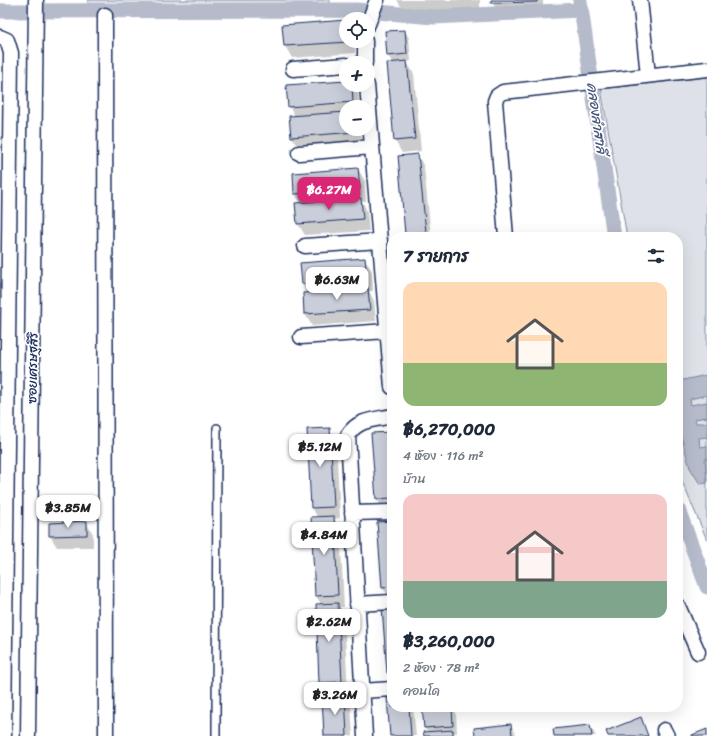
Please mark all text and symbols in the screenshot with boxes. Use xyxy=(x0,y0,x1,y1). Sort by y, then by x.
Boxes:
map controls xyxy=(339,12,375,136)
button: locate xyxy=(339,12,375,48)
button: + xyxy=(339,56,375,92)
water label: คลองลำสาลี xyxy=(579,81,615,160)
button: − xyxy=(339,100,375,136)
pin: ฿6.27M xyxy=(296,177,362,211)
text: ฿6.27M xyxy=(306,178,352,201)
text: 7 รายการ xyxy=(403,241,469,271)
icon: filters xyxy=(645,245,667,267)
pin: ฿6.63M xyxy=(304,267,370,301)
text: ฿6.63M xyxy=(315,268,359,291)
icon: home xyxy=(499,308,571,380)
street label: ซอยเศรษฐสิริ xyxy=(20,331,45,404)
text: ฿6,270,000 xyxy=(403,414,495,444)
pin: ฿5.12M xyxy=(287,434,353,468)
text: ฿5.12M xyxy=(298,435,342,458)
text: 4 ห้อง · 116 m² xyxy=(403,444,484,467)
text: บ้าน xyxy=(403,467,426,490)
pin: ฿3.85M xyxy=(35,495,101,529)
text: ฿3.85M xyxy=(45,496,91,519)
icon: home xyxy=(499,520,571,592)
pin: ฿4.84M xyxy=(291,522,357,556)
text: ฿4.84M xyxy=(301,523,347,546)
pin: ฿2.62M xyxy=(296,609,362,643)
text: ฿2.62M xyxy=(306,610,352,633)
text: ฿3,260,000 xyxy=(403,626,495,656)
text: 2 ห้อง · 78 m² xyxy=(403,656,480,679)
text: คอนโด xyxy=(403,679,440,702)
pin: ฿3.26M xyxy=(302,682,368,716)
text: ฿3.26M xyxy=(313,683,357,706)

